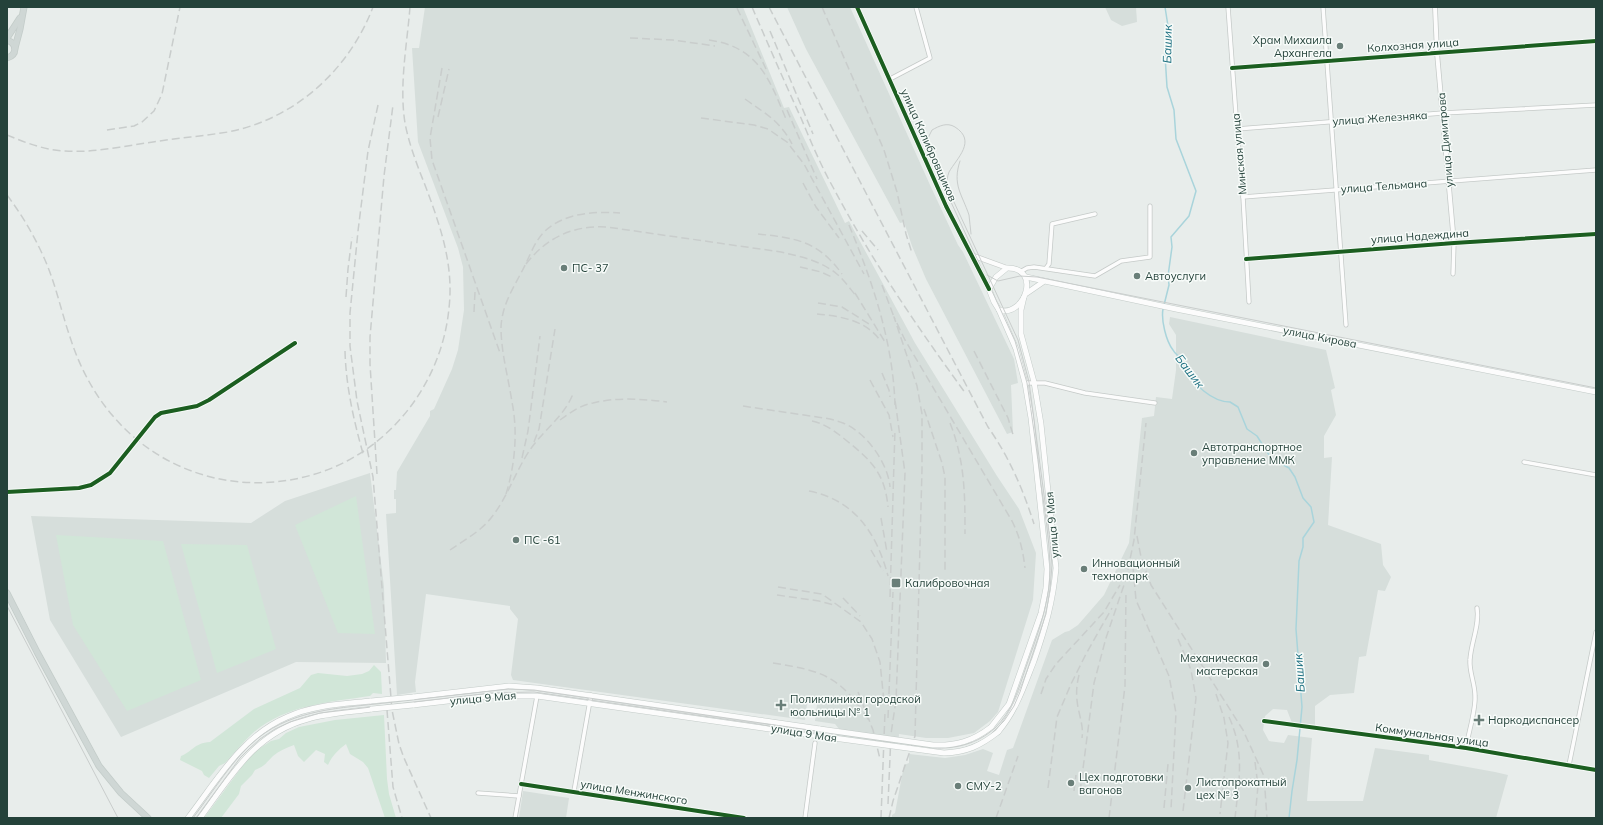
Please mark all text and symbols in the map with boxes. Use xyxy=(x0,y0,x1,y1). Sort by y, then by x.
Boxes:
water label: Башик xyxy=(1159,24,1175,64)
place label: Храм Михаила Архангела xyxy=(1253,33,1332,60)
street label: Колхозная улица xyxy=(1367,35,1459,55)
marker: Храм Михаила Архангела xyxy=(1335,41,1345,51)
street label: улица Калибровщиков xyxy=(898,87,960,203)
street label: улица Димитрова xyxy=(1434,92,1456,188)
street label: улица Железняка xyxy=(1332,108,1428,128)
street label: Минская улица xyxy=(1228,113,1250,195)
street label: улица Тельмана xyxy=(1340,176,1428,196)
street label: улица Надеждина xyxy=(1370,226,1470,246)
place label: ПС- 37 xyxy=(572,261,609,275)
marker: ПС- 37 xyxy=(559,263,569,273)
place label: Автоуслуги xyxy=(1145,269,1206,283)
marker: Автоуслуги xyxy=(1132,271,1142,281)
street label: улица Кирова xyxy=(1282,323,1358,351)
water label: Башик xyxy=(1172,351,1208,391)
place label: Автотранспортное управление ММК xyxy=(1202,440,1302,467)
marker: Автотранспортное управление ММК xyxy=(1189,448,1199,458)
street label: улица 9 Мая xyxy=(1042,491,1062,559)
place label: ПС -61 xyxy=(524,533,561,547)
marker: ПС -61 xyxy=(511,535,521,545)
place label: Инновационный технопарк xyxy=(1092,556,1180,583)
marker: Инновационный технопарк xyxy=(1079,564,1089,574)
place label: Калибровочная xyxy=(905,576,990,590)
marker: Калибровочная xyxy=(890,577,902,589)
place label: Механическая мастерская xyxy=(1180,651,1258,678)
water label: Башик xyxy=(1290,653,1308,693)
marker: Механическая мастерская xyxy=(1261,659,1271,669)
street label: улица 9 Мая xyxy=(449,688,517,708)
place label: Поликлиника городской юольницы № 1 xyxy=(790,692,921,719)
marker: Поликлиника городской юольницы № 1 xyxy=(775,699,787,711)
place label: Наркодиспансер xyxy=(1488,713,1579,727)
marker: Наркодиспансер xyxy=(1473,714,1485,726)
street label: Коммунальная улица xyxy=(1374,720,1490,750)
street label: улица 9 Мая xyxy=(770,721,838,745)
place label: Цех подготовки вагонов xyxy=(1079,770,1164,797)
place label: Листопрокатный цех № 3 xyxy=(1196,775,1286,802)
street label: улица Менжинского xyxy=(579,777,689,807)
marker: Цех подготовки вагонов xyxy=(1066,778,1076,788)
place label: СМУ-2 xyxy=(966,779,1002,793)
marker: СМУ-2 xyxy=(953,781,963,791)
marker: Листопрокатный цех № 3 xyxy=(1183,783,1193,793)

